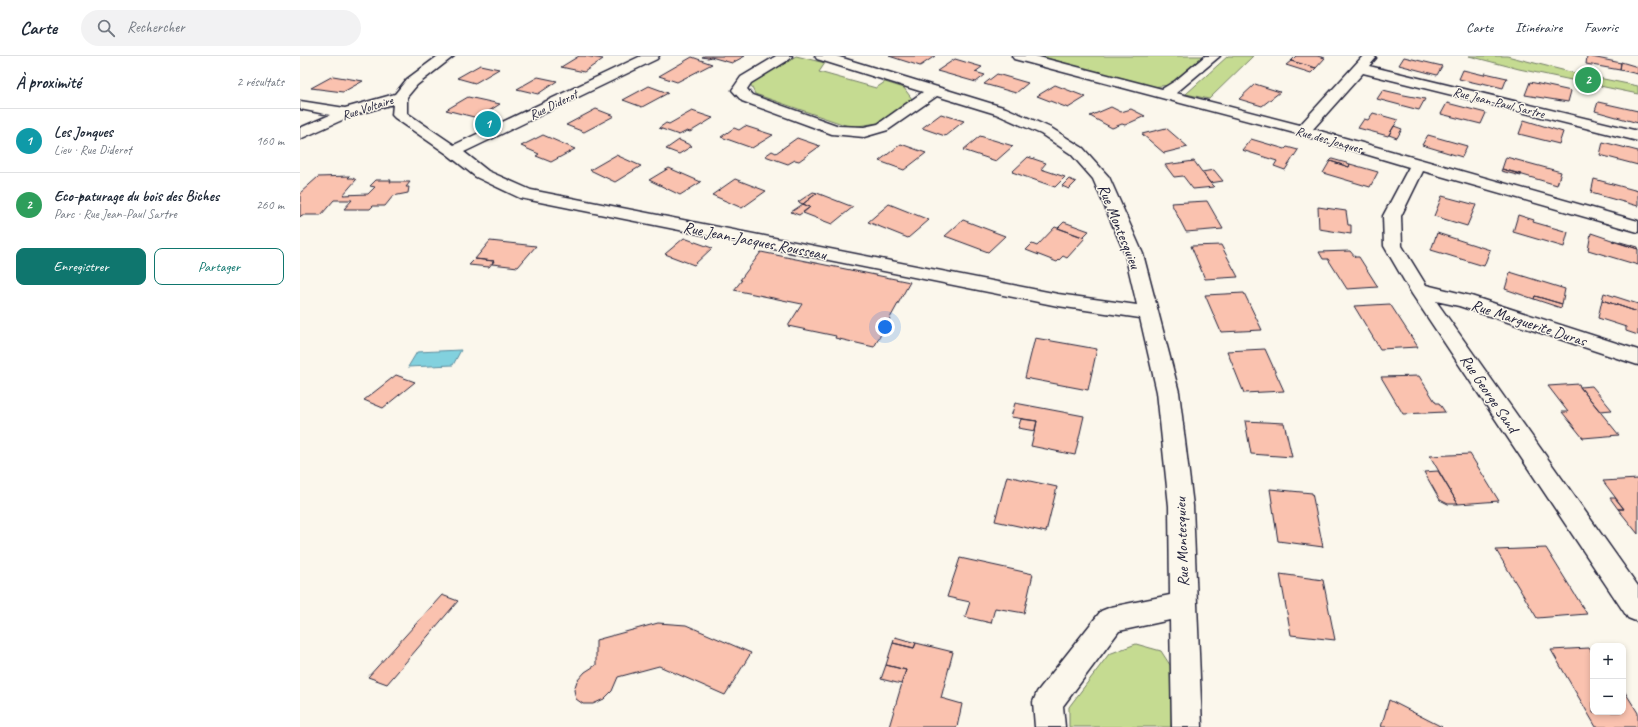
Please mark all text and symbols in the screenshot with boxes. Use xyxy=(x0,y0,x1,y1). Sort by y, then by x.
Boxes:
search box xyxy=(81,10,361,46)
text: Carte xyxy=(20,16,57,40)
icon: search xyxy=(95,17,117,39)
text: Rechercher xyxy=(127,18,185,37)
text: Carte xyxy=(1466,19,1493,36)
text: Itinéraire xyxy=(1515,19,1562,36)
text: Favoris xyxy=(1584,19,1618,36)
pin: 2 xyxy=(1575,65,1601,95)
text: À proximité xyxy=(16,72,81,93)
text: 2 résultats xyxy=(236,74,284,90)
street label: Rue Jean-Paul Sartre xyxy=(1451,84,1547,122)
street label: Rue Diderot xyxy=(527,86,582,123)
street label: Rue Voltaire xyxy=(340,92,396,124)
pin: 1 xyxy=(475,109,501,139)
text: Les Jonques xyxy=(54,123,113,142)
street label: Rue des Jonques xyxy=(1294,123,1365,158)
text: 1 xyxy=(26,133,32,149)
text: 160 m xyxy=(256,133,284,149)
text: Lieu · Rue Diderot xyxy=(54,142,131,158)
street label: Rue Montesquieu xyxy=(1093,181,1146,273)
text: Eco-paturage du bois des Biches xyxy=(54,187,219,206)
text: 2 xyxy=(26,197,32,213)
text: 260 m xyxy=(256,197,284,213)
text: Parc · Rue Jean-Paul Sartre xyxy=(54,206,177,222)
street label: Rue Jean-Jacques Rousseau xyxy=(681,217,829,265)
button: Enregistrer xyxy=(16,248,146,285)
button: Partager xyxy=(154,248,284,285)
street label: Rue Marguerite Duras xyxy=(1469,295,1590,351)
your location xyxy=(875,317,895,337)
street label: Rue George Sand xyxy=(1456,351,1524,439)
street label: Rue Montesquieu xyxy=(1170,496,1194,587)
map controls xyxy=(1590,643,1626,715)
button: + xyxy=(1590,643,1626,679)
button: − xyxy=(1590,679,1626,715)

